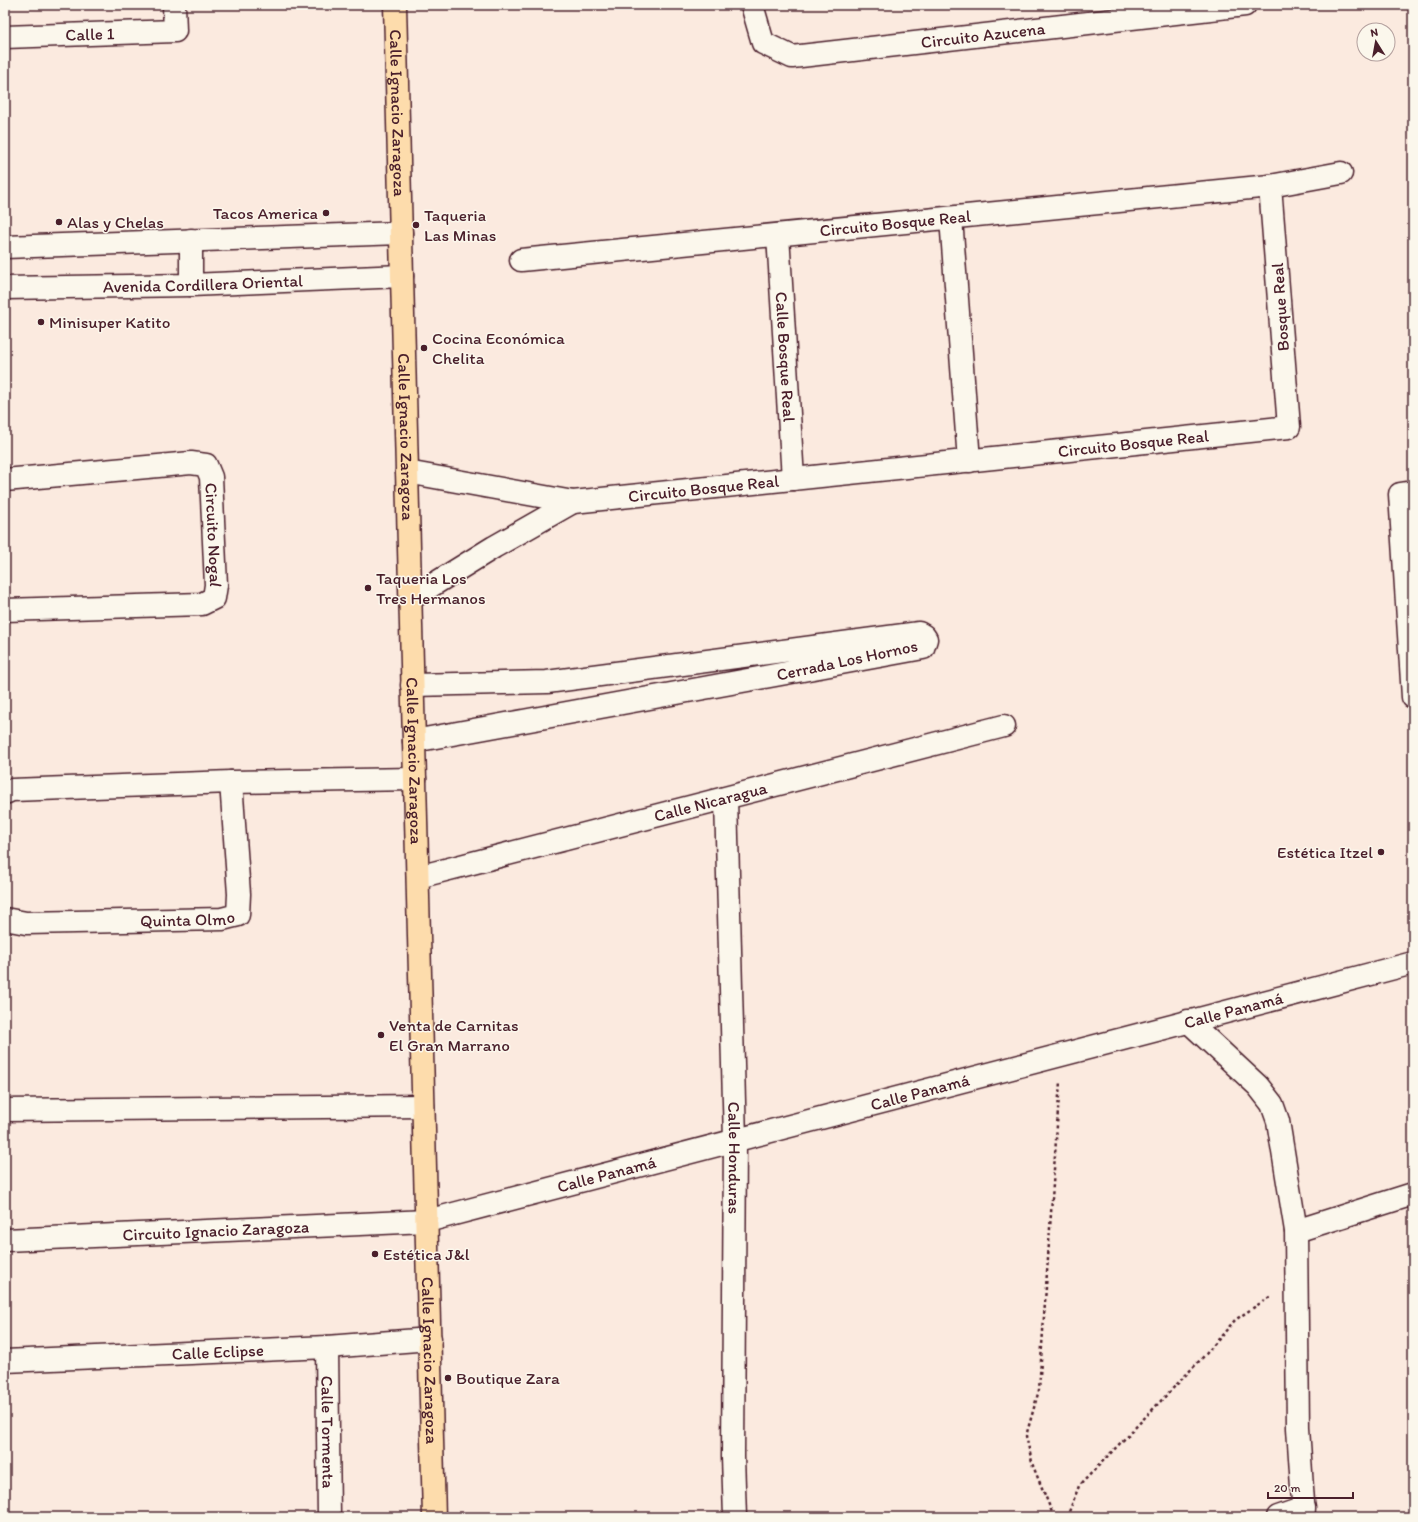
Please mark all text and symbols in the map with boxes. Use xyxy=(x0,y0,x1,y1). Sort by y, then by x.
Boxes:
street label: Circuito Azucena xyxy=(920,18,1046,52)
north arrow xyxy=(1356,22,1396,62)
street label: Calle 1 xyxy=(65,23,115,45)
text: N xyxy=(1369,26,1379,40)
street label: Calle Ignacio Zaragoza xyxy=(386,29,410,197)
place label: Tacos America xyxy=(213,203,318,223)
place label: Taqueria Las Minas xyxy=(424,205,496,245)
street label: Circuito Bosque Real xyxy=(819,206,972,240)
marker: Tacos America xyxy=(321,208,331,218)
place label: Alas y Chelas xyxy=(67,212,164,232)
marker: Alas y Chelas xyxy=(54,217,64,227)
marker: Taqueria Las Minas xyxy=(411,220,421,230)
street label: Bosque Real xyxy=(1267,262,1293,352)
street label: Avenida Cordillera Oriental xyxy=(103,270,304,296)
street label: Calle Bosque Real xyxy=(771,291,799,423)
place label: Minisuper Katito xyxy=(49,312,170,332)
marker: Minisuper Katito xyxy=(36,317,46,327)
place label: Cocina Económica Chelita xyxy=(432,328,565,368)
marker: Cocina Económica Chelita xyxy=(419,343,429,353)
street label: Calle Ignacio Zaragoza xyxy=(394,353,418,521)
street label: Circuito Bosque Real xyxy=(1057,425,1210,461)
street label: Circuito Bosque Real xyxy=(627,470,780,506)
street label: Circuito Nogal xyxy=(201,482,226,589)
place label: Taqueria Los Tres Hermanos xyxy=(376,568,486,608)
marker: Taqueria Los Tres Hermanos xyxy=(363,583,373,593)
street label: Cerrada Los Hornos xyxy=(775,635,919,685)
street label: Calle Ignacio Zaragoza xyxy=(402,677,427,845)
street label: Calle Nicaragua xyxy=(652,777,769,826)
place label: Estética Itzel xyxy=(1277,842,1373,862)
marker: Estética Itzel xyxy=(1376,847,1386,857)
street label: Quinta Olmo xyxy=(140,906,237,931)
street label: Calle Panamá xyxy=(1182,987,1285,1033)
place label: Venta de Carnitas El Gran Marrano xyxy=(389,1015,519,1055)
marker: Venta de Carnitas El Gran Marrano xyxy=(376,1030,386,1040)
street label: Calle Panamá xyxy=(868,1069,972,1115)
street label: Calle Honduras xyxy=(724,1101,745,1214)
street label: Calle Panamá xyxy=(555,1151,658,1197)
street label: Circuito Ignacio Zaragoza xyxy=(122,1216,310,1245)
place label: Estética J&l xyxy=(383,1244,470,1264)
marker: Estética J&l xyxy=(370,1249,380,1259)
street label: Calle Ignacio Zaragoza xyxy=(418,1277,442,1445)
street label: Calle Eclipse xyxy=(171,1340,264,1364)
place label: Boutique Zara xyxy=(456,1368,560,1388)
marker: Boutique Zara xyxy=(443,1373,453,1383)
street label: Calle Tormenta xyxy=(317,1376,339,1488)
scale bar xyxy=(1268,1474,1353,1500)
text: 20 m xyxy=(1274,1481,1301,1495)

